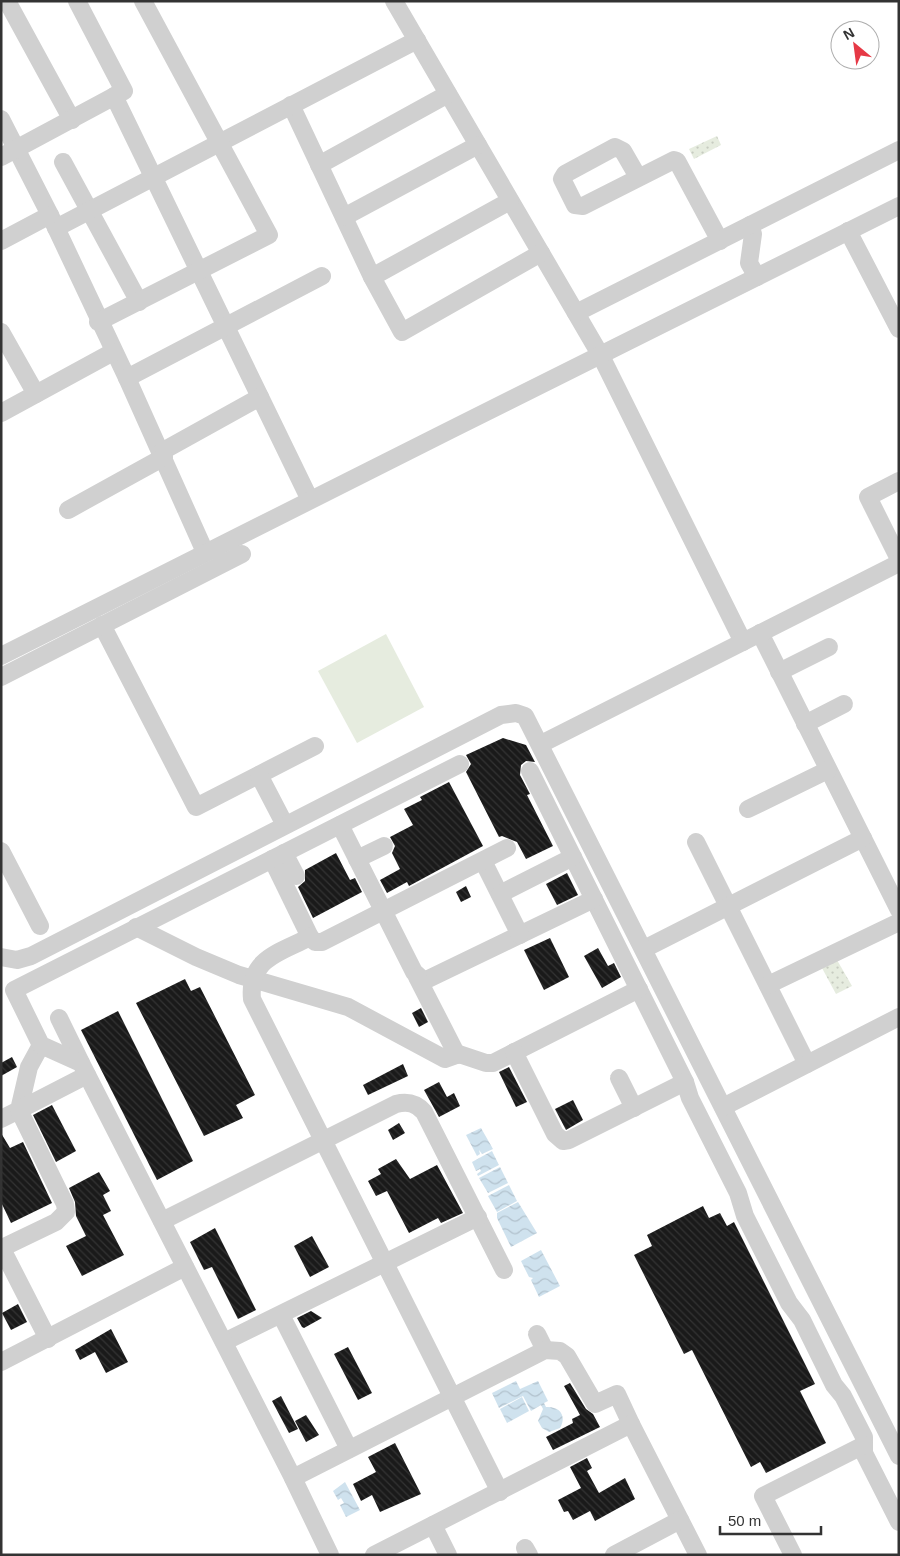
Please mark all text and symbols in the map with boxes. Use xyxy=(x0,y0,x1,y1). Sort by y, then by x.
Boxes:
north arrow xyxy=(830,20,880,70)
text: N xyxy=(840,24,857,43)
scale bar xyxy=(720,1504,821,1536)
text: 50 m xyxy=(728,1512,761,1529)

